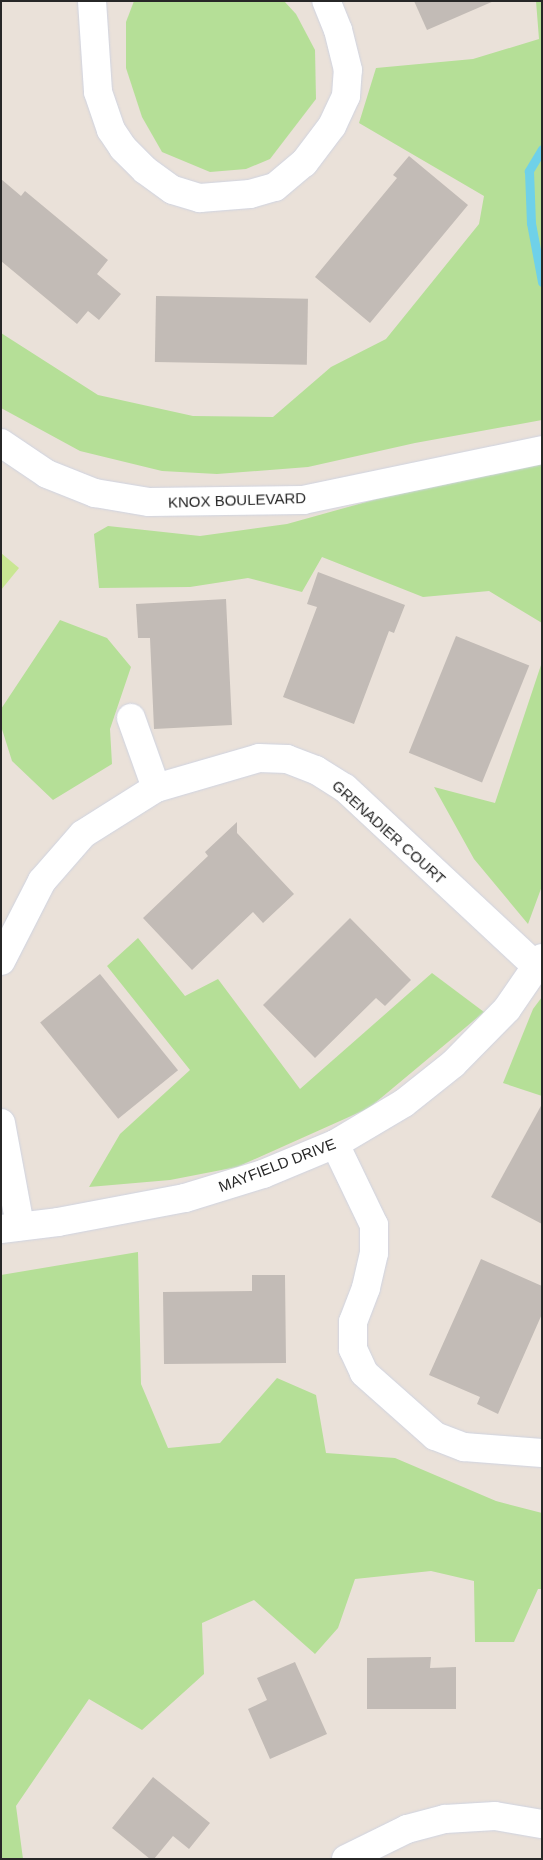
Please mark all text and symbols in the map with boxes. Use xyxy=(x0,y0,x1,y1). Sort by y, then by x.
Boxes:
street label: KNOX BOULEVARD xyxy=(168,489,306,511)
street label: GRENADIER COURT xyxy=(329,776,449,888)
street label: MAYFIELD DRIVE xyxy=(216,1134,338,1196)

